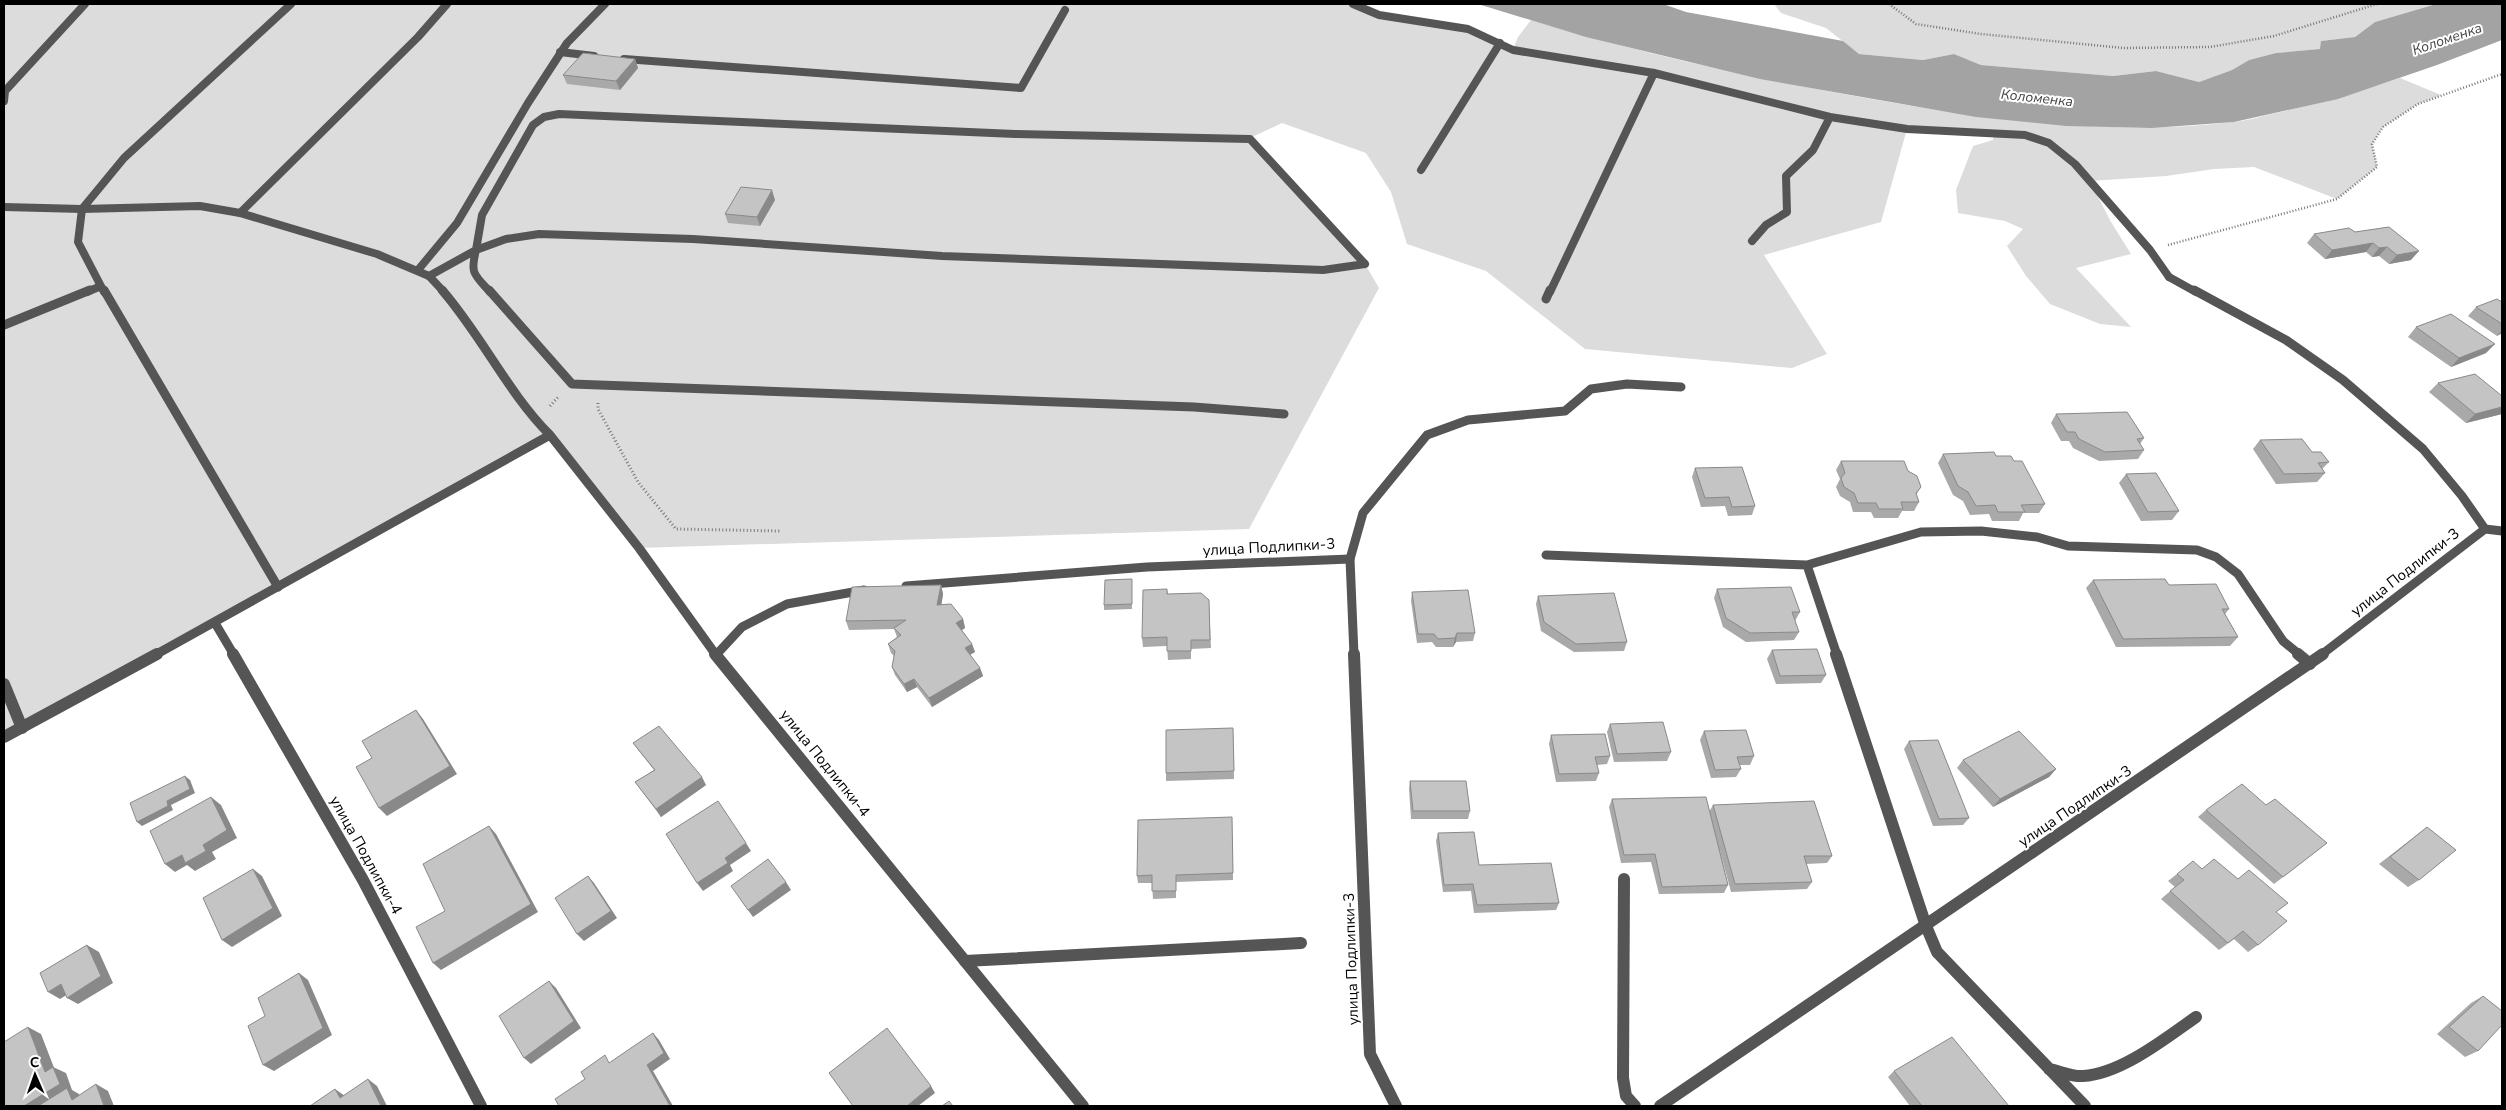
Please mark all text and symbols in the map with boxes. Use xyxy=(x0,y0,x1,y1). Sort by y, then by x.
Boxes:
water label: Коломенка xyxy=(2410,18,2484,60)
water label: Коломенка xyxy=(2000,85,2074,111)
street label: улица Подлипки-3 xyxy=(2347,523,2463,621)
street label: улица Подлипки-3 xyxy=(1202,534,1336,560)
street label: улица Подлипки-4 xyxy=(776,705,874,821)
street label: улица Подлипки-3 xyxy=(2014,761,2136,851)
street label: улица Подлипки-4 xyxy=(325,792,407,918)
street label: улица Подлипки-3 xyxy=(1339,892,1363,1026)
north arrow xyxy=(10,1050,60,1100)
text: С xyxy=(29,1053,40,1072)

